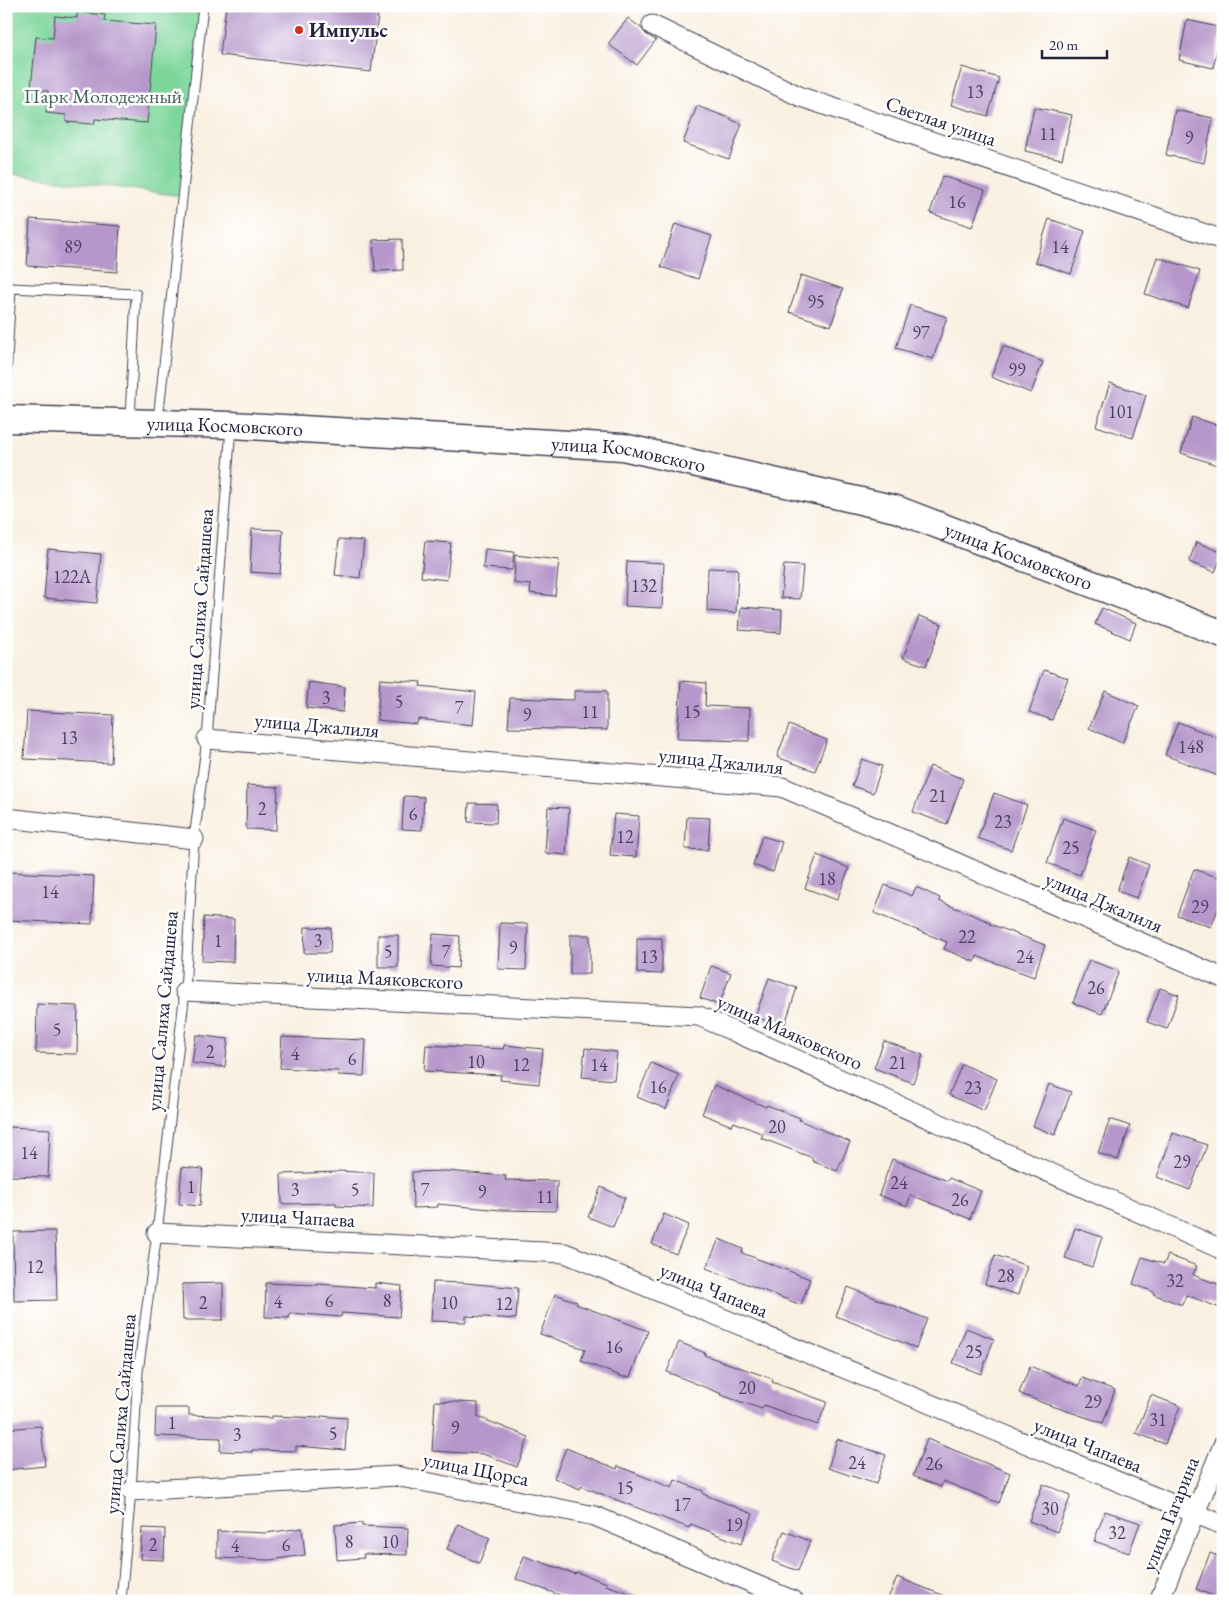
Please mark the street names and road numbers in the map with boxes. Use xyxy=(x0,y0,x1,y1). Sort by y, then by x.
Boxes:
street label: Светлая улица xyxy=(882,90,1000,152)
street label: улица Космовского xyxy=(146,410,304,442)
street label: улица Космовского xyxy=(550,430,708,478)
street label: улица Салиха Сайдашева xyxy=(179,508,219,710)
street label: улица Космовского xyxy=(941,516,1096,596)
street label: улица Джалиля xyxy=(253,707,381,743)
street label: улица Джалиля xyxy=(657,742,785,780)
street label: улица Джалиля xyxy=(1041,866,1167,938)
street label: улица Салиха Сайдашева xyxy=(140,910,184,1112)
street label: улица Маяковского xyxy=(306,961,464,995)
street label: улица Маяковского xyxy=(713,988,867,1076)
street label: улица Чапаева xyxy=(240,1201,356,1233)
street label: улица Чапаева xyxy=(656,1256,772,1324)
street label: улица Салиха Сайдашева xyxy=(98,1313,142,1515)
street label: улица Чапаева xyxy=(1030,1411,1146,1479)
street label: улица Щорса xyxy=(421,1446,531,1492)
street label: улица Гагарина xyxy=(1135,1453,1205,1575)

